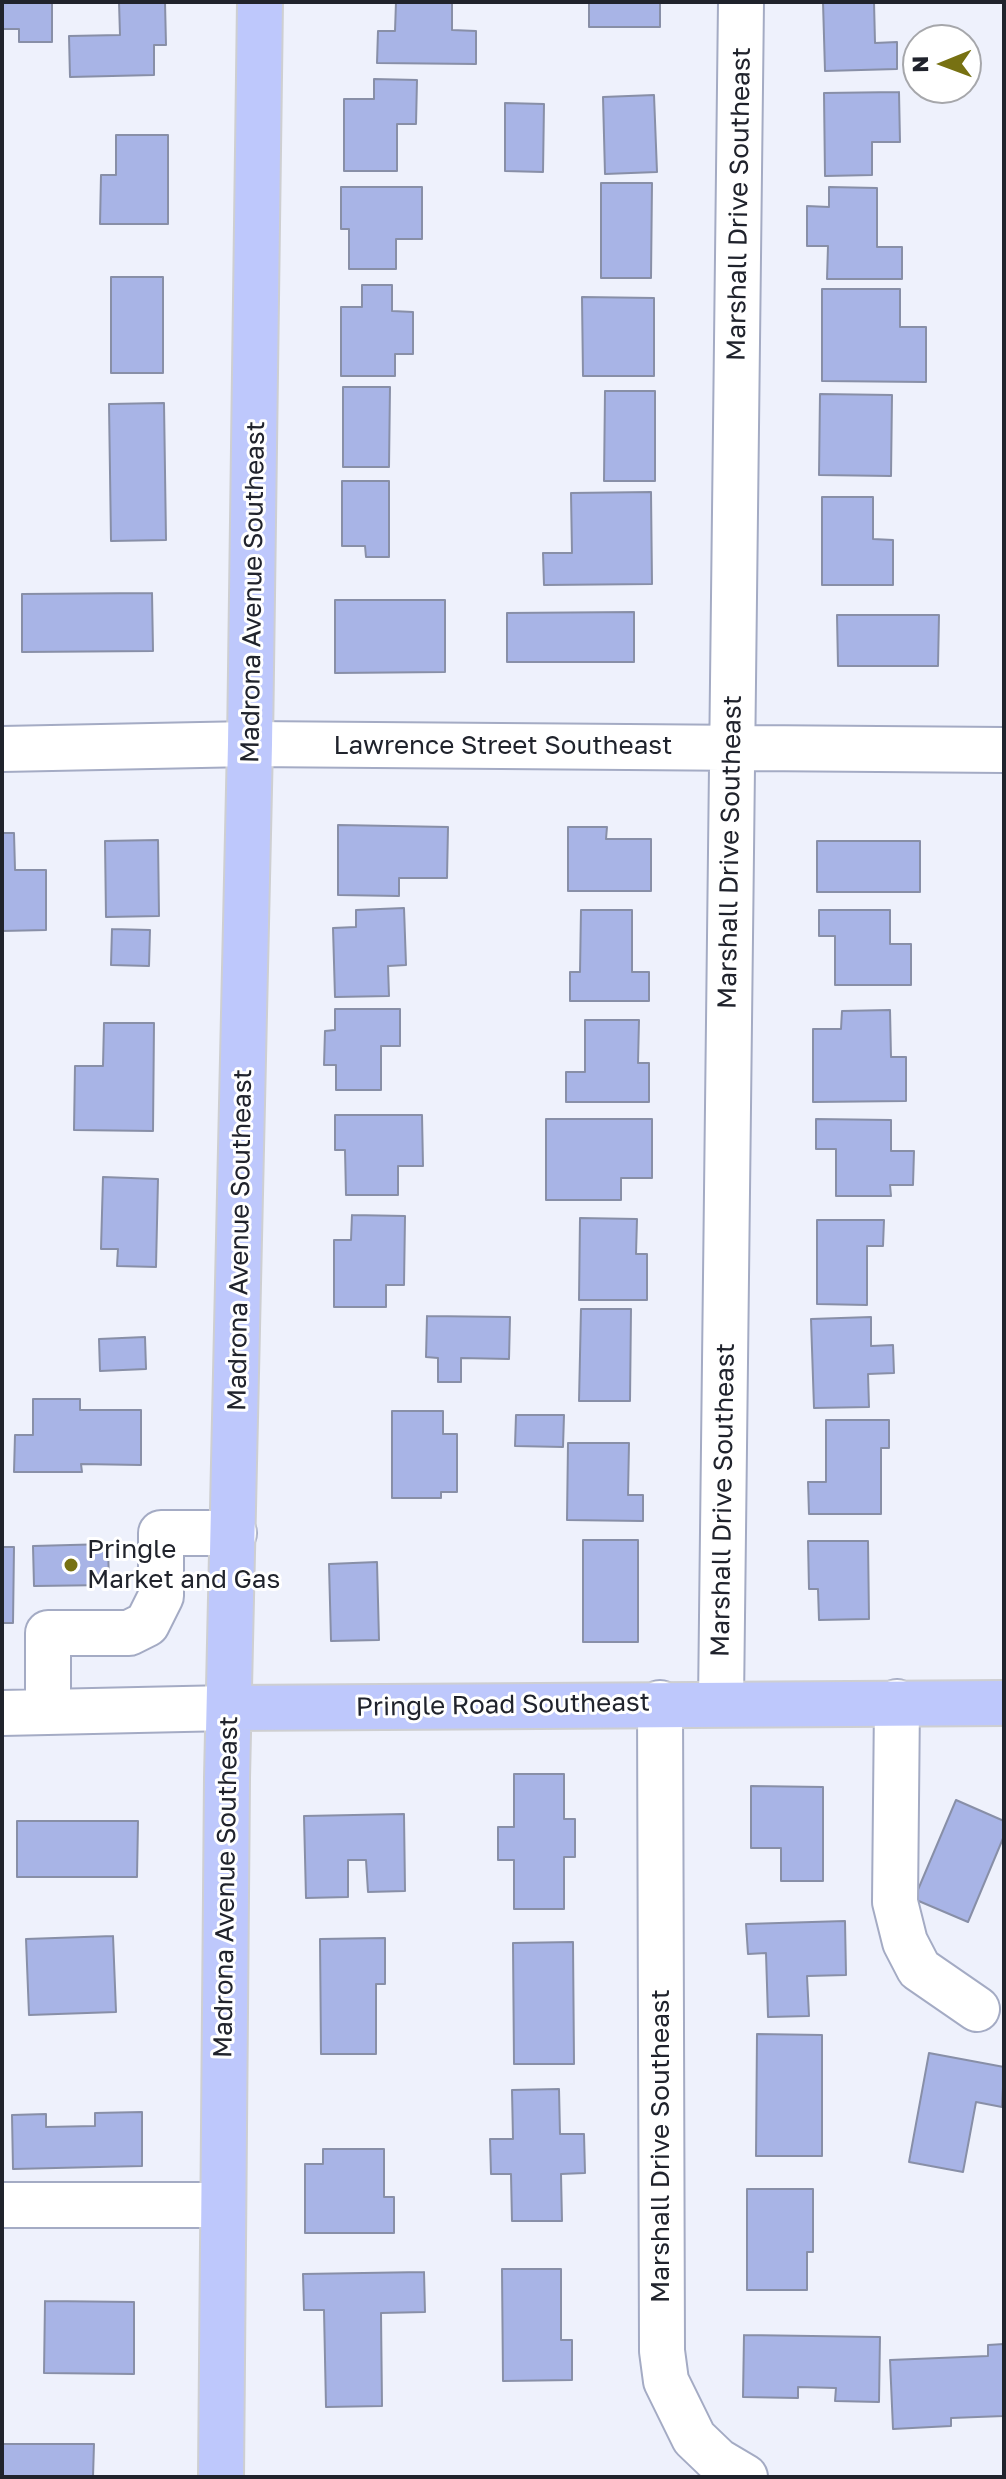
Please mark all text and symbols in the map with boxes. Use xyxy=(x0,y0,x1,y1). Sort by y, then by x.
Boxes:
north arrow xyxy=(902,24,982,104)
street label: Marshall Drive Southeast xyxy=(721,47,757,361)
text: N xyxy=(906,56,933,73)
street label: Madrona Avenue Southeast xyxy=(234,421,272,763)
street label: Marshall Drive Southeast xyxy=(712,695,748,1009)
street label: Lawrence Street Southeast xyxy=(333,730,673,762)
street label: Madrona Avenue Southeast xyxy=(221,1069,259,1411)
street label: Marshall Drive Southeast xyxy=(705,1343,741,1657)
place label: Pringle Market and Gas xyxy=(87,1534,280,1596)
marker: Pringle Market and Gas xyxy=(62,1556,80,1574)
street label: Pringle Road Southeast xyxy=(356,1687,650,1723)
street label: Madrona Avenue Southeast xyxy=(207,1716,245,2058)
street label: Marshall Drive Southeast xyxy=(645,1989,677,2303)

